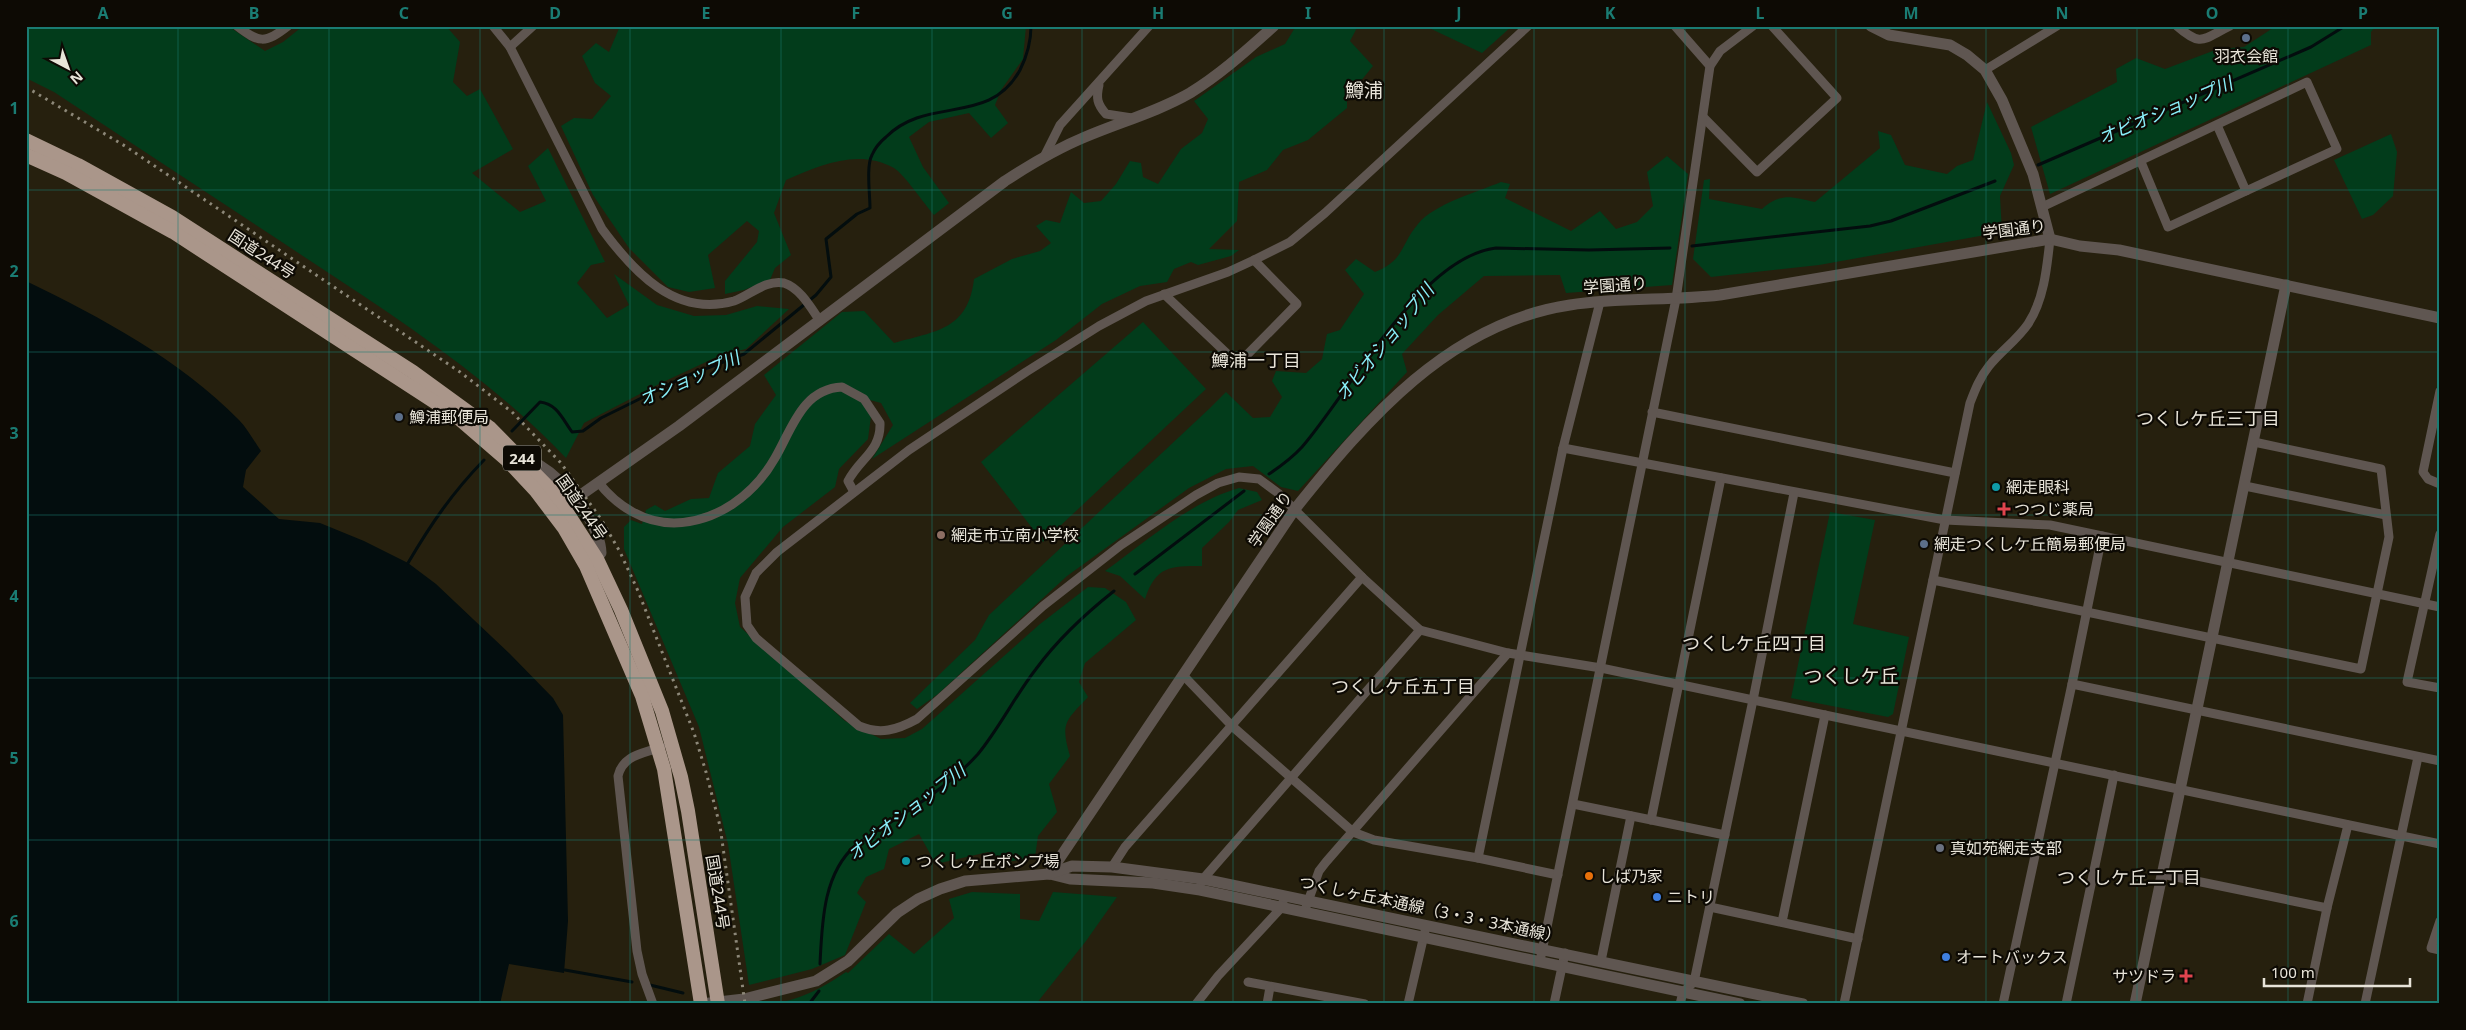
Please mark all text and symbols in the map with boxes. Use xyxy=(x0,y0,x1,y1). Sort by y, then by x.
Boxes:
text: A xyxy=(97,2,109,24)
text: B xyxy=(249,2,259,24)
text: C xyxy=(399,2,409,24)
text: D xyxy=(549,2,561,24)
text: E xyxy=(702,2,711,24)
text: F xyxy=(852,2,860,24)
text: G xyxy=(1001,2,1013,24)
text: H xyxy=(1152,2,1164,24)
text: I xyxy=(1305,2,1311,24)
text: J xyxy=(1454,2,1462,24)
text: K xyxy=(1605,2,1616,24)
text: L xyxy=(1756,2,1765,24)
text: M xyxy=(1903,2,1919,24)
text: N xyxy=(2055,2,2069,24)
text: O xyxy=(2206,2,2218,24)
text: P xyxy=(2358,2,2368,24)
marker: 羽衣会館 xyxy=(2240,32,2252,44)
north arrow xyxy=(42,42,92,92)
place label: 羽衣会館 xyxy=(2214,45,2278,67)
text: N xyxy=(66,67,87,89)
water label: オビオショップ川 xyxy=(2094,70,2238,149)
district label: 鱒浦 xyxy=(1345,77,1383,103)
text: 1 xyxy=(9,97,19,119)
street label: 学園通り xyxy=(1981,214,2047,244)
street label: 国道244号 xyxy=(224,224,300,284)
text: 2 xyxy=(9,260,19,282)
street label: 学園通り xyxy=(1582,272,1648,298)
water label: オビオショップ川 xyxy=(1329,277,1440,406)
water label: オショップ川 xyxy=(635,344,745,411)
district label: 鱒浦一丁目 xyxy=(1211,348,1301,372)
place label: 鱒浦郵便局 xyxy=(409,406,489,428)
district label: つくしケ丘三丁目 xyxy=(2136,406,2280,430)
marker: 鱒浦郵便局 xyxy=(393,411,405,423)
text: 3 xyxy=(9,422,19,444)
road number: 244 xyxy=(503,446,541,470)
street label: 国道244号 xyxy=(551,470,613,544)
place label: 網走眼科 xyxy=(2006,476,2070,498)
marker: 網走眼科 xyxy=(1990,481,2002,493)
street label: 学園通り xyxy=(1243,486,1297,552)
place label: つつじ薬局 xyxy=(2014,498,2094,520)
marker: つつじ薬局 xyxy=(1998,503,2010,515)
place label: 網走市立南小学校 xyxy=(951,524,1079,546)
marker: 網走市立南小学校 xyxy=(935,529,947,541)
place label: 網走つくしケ丘簡易郵便局 xyxy=(1934,533,2126,555)
marker: 網走つくしケ丘簡易郵便局 xyxy=(1918,538,1930,550)
text: 4 xyxy=(9,585,19,607)
district label: つくしケ丘四丁目 xyxy=(1682,631,1826,655)
district label: つくしケ丘 xyxy=(1803,663,1899,689)
district label: つくしケ丘五丁目 xyxy=(1331,674,1475,698)
text: 5 xyxy=(9,747,19,769)
water label: オビオショップ川 xyxy=(842,757,972,866)
place label: 真如苑網走支部 xyxy=(1950,837,2062,859)
marker: 真如苑網走支部 xyxy=(1934,842,1946,854)
place label: つくしヶ丘ポンプ場 xyxy=(916,850,1060,872)
street label: 国道244号 xyxy=(701,853,735,931)
marker: つくしヶ丘ポンプ場 xyxy=(900,855,912,867)
place label: しば乃家 xyxy=(1599,865,1663,887)
district label: つくしケ丘二丁目 xyxy=(2057,865,2201,889)
street label: つくしヶ丘本通線（3・3・3本通線） xyxy=(1297,870,1563,948)
marker: しば乃家 xyxy=(1583,870,1595,882)
place label: ニトリ xyxy=(1667,886,1715,908)
marker: ニトリ xyxy=(1651,891,1663,903)
text: 6 xyxy=(9,910,19,932)
place label: オートバックス xyxy=(1956,946,2068,968)
marker: オートバックス xyxy=(1940,951,1952,963)
scale bar xyxy=(2264,955,2410,987)
text: 100 m xyxy=(2271,962,2315,982)
place label: サツドラ xyxy=(2112,965,2176,987)
marker: サツドラ xyxy=(2180,970,2192,982)

